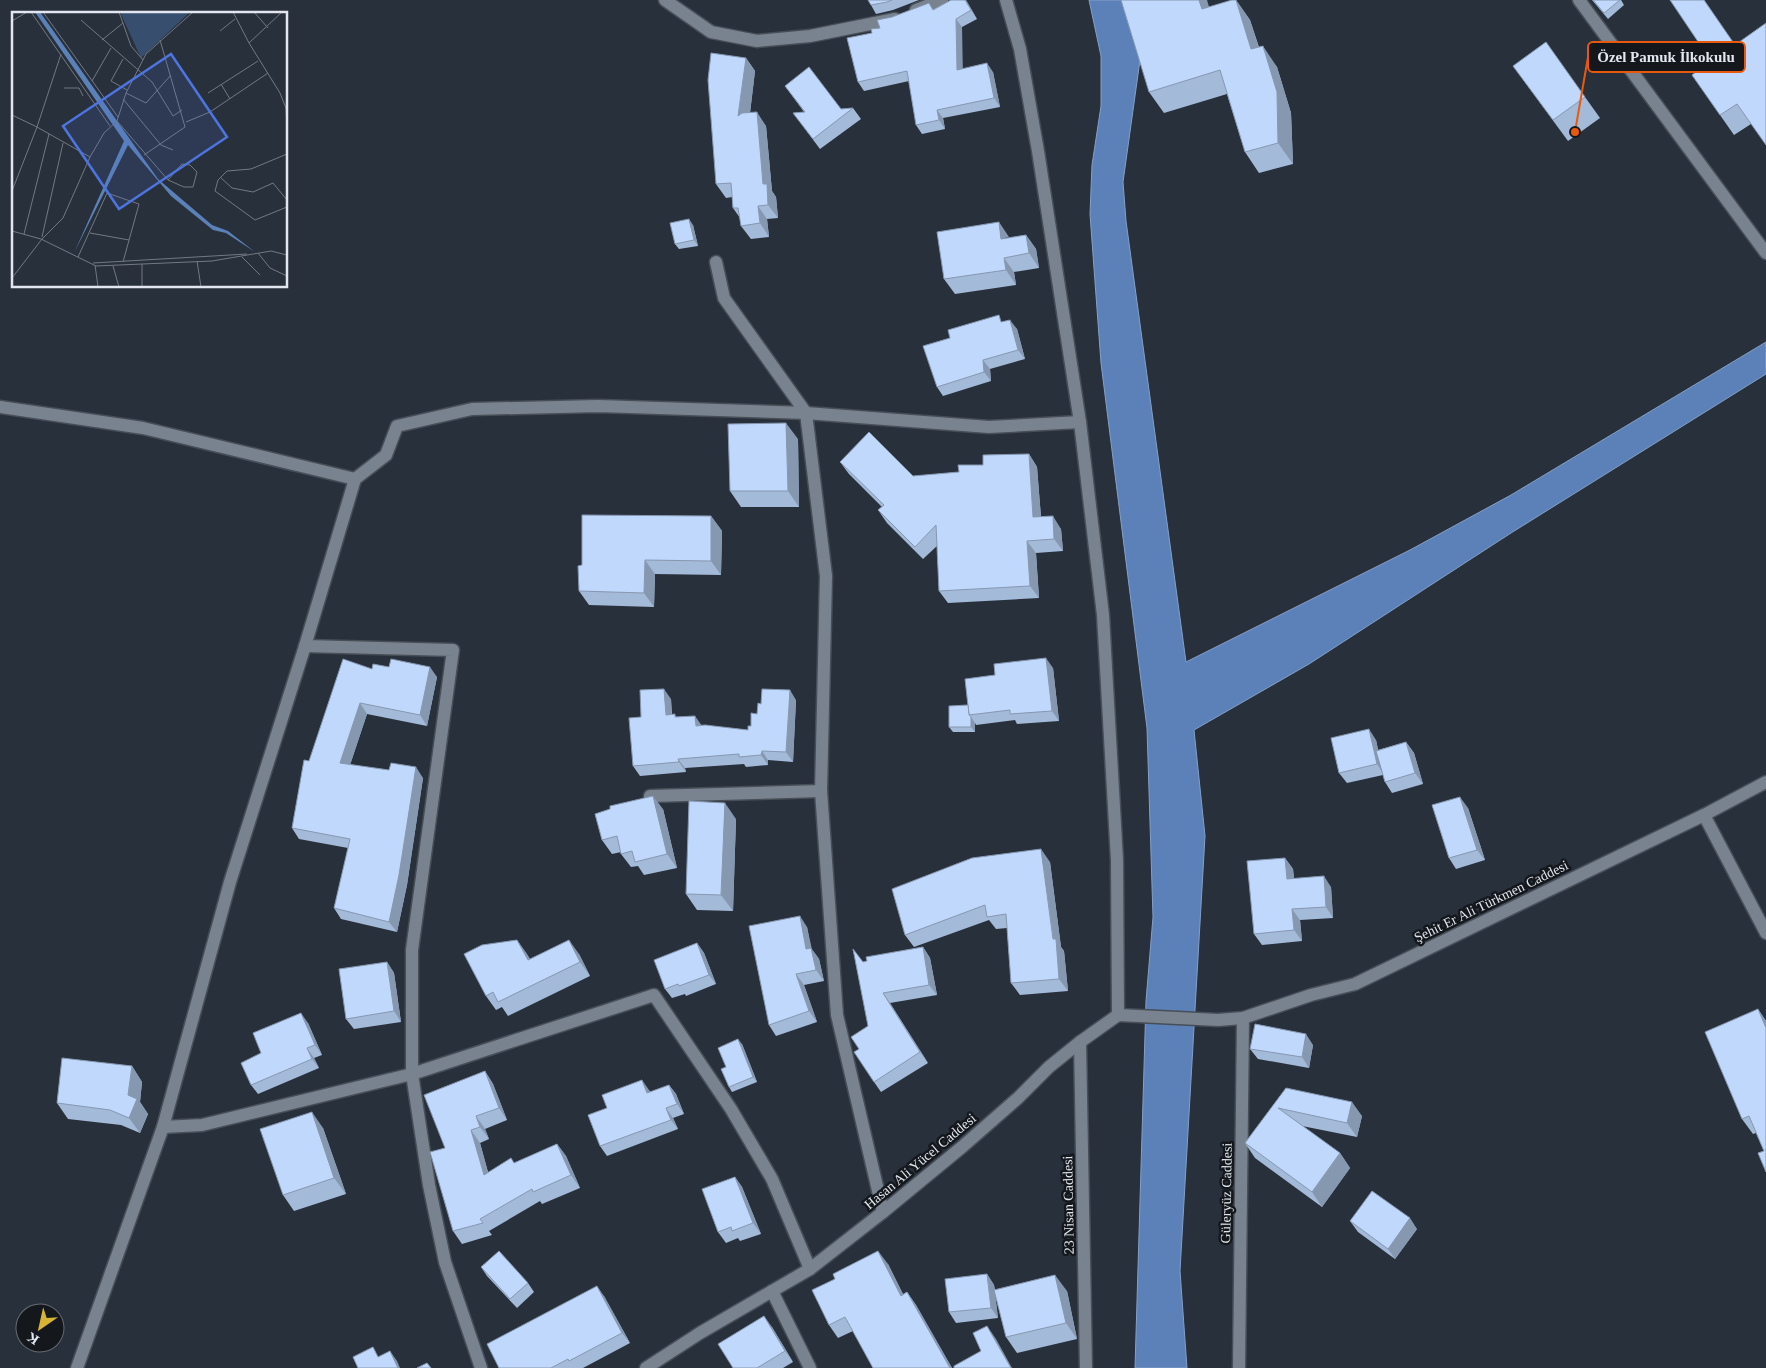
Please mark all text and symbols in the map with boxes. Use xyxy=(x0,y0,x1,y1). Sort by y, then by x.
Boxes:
inset map xyxy=(12,12,288,288)
callout: Özel Pamuk İlkokulu xyxy=(1588,42,1745,72)
text: Özel Pamuk İlkokulu xyxy=(1597,49,1735,65)
street label: Şehit Er Ali Türkmen Caddesi xyxy=(1412,858,1571,945)
street label: Hasan Ali Yücel Caddesi xyxy=(862,1110,979,1212)
street label: Güleryüz Caddesi xyxy=(1218,1142,1235,1243)
street label: 23 Nisan Caddesi xyxy=(1060,1155,1077,1254)
north arrow xyxy=(15,1303,65,1353)
text: K xyxy=(24,1329,42,1348)

